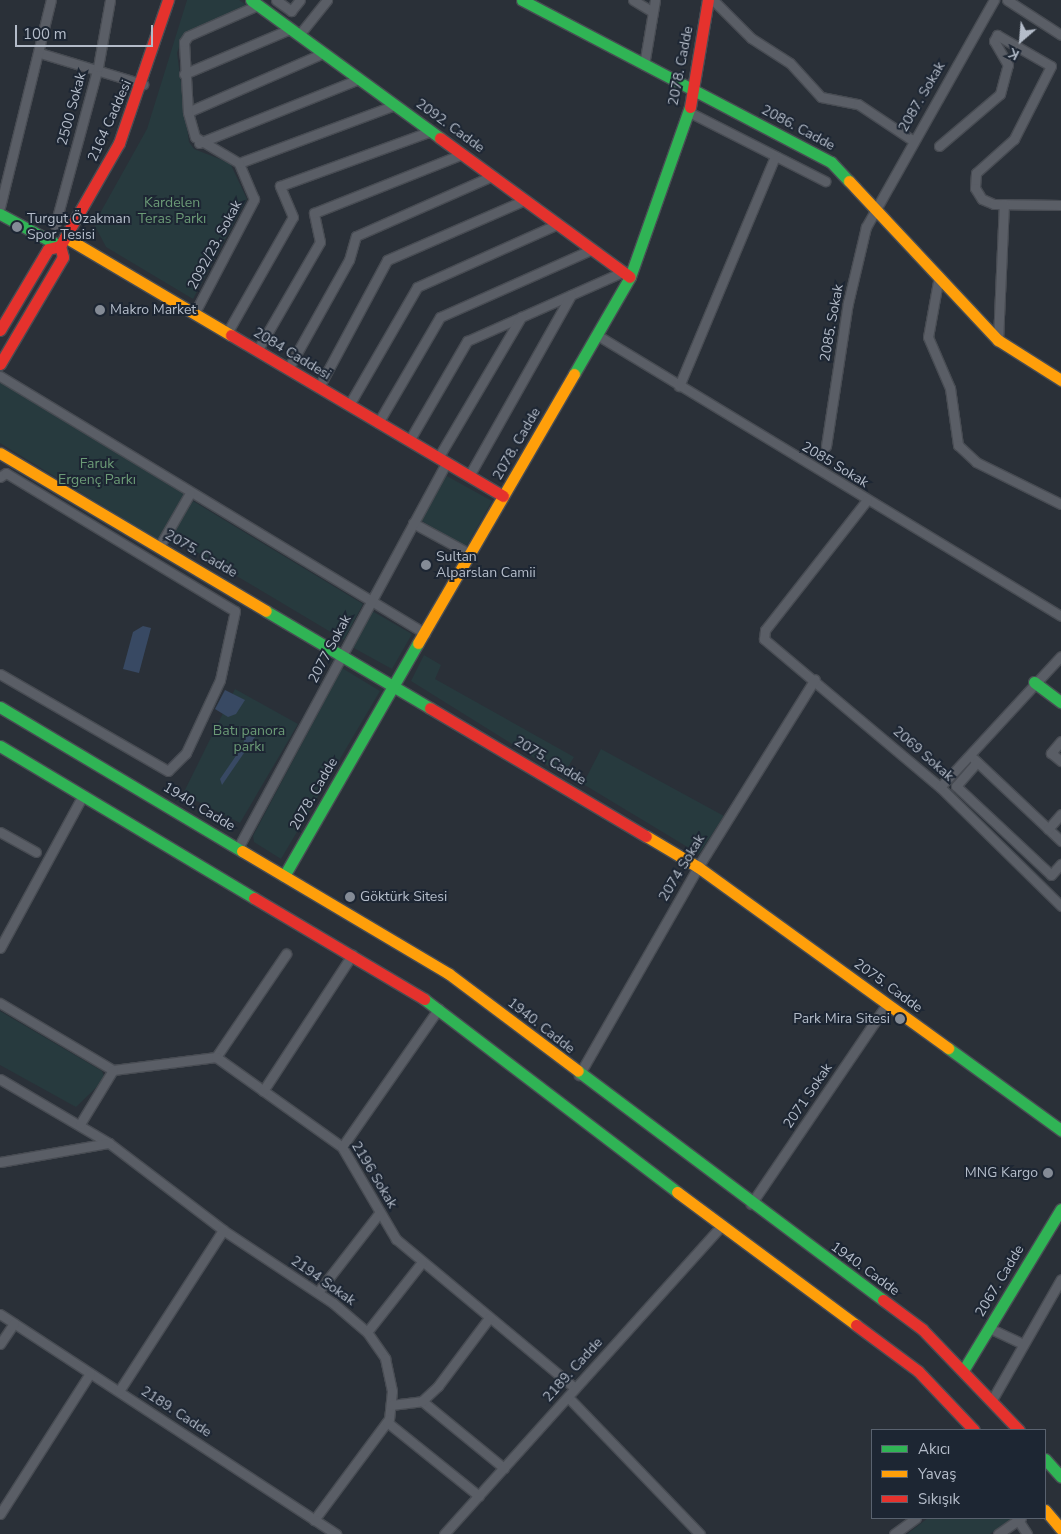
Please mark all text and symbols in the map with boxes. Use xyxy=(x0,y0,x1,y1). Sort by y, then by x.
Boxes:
scale bar xyxy=(18,15,155,47)
north arrow xyxy=(996,15,1046,65)
text: 100 m xyxy=(23,24,67,44)
street label: 2078. Cadde xyxy=(665,25,697,107)
text: K xyxy=(1006,43,1022,64)
street label: 2087. Sokak xyxy=(895,59,949,135)
street label: 2500 Sokak xyxy=(54,71,90,147)
street label: 2164 Caddesi xyxy=(85,78,135,164)
street label: 2092. Cadde xyxy=(412,95,488,157)
street label: 2086. Cadde xyxy=(758,102,838,154)
park label: Kardelen Teras Parkı xyxy=(138,195,206,228)
street label: 2092/23. Sokak xyxy=(184,197,246,293)
place label: Turgut Özakman Spor Tesisi xyxy=(27,211,131,243)
marker: Turgut Özakman Spor Tesisi xyxy=(11,221,23,233)
street label: 2085. Sokak xyxy=(817,283,847,363)
place label: Makro Market xyxy=(110,302,196,318)
marker: Makro Market xyxy=(94,304,106,316)
street label: 2084 Caddesi xyxy=(250,324,334,384)
street label: 2078. Cadde xyxy=(490,405,544,483)
street label: 2085 Sokak xyxy=(799,439,871,491)
park label: Faruk Ergenç Parkı xyxy=(58,456,136,488)
street label: 2075. Cadde xyxy=(162,527,240,581)
place label: Sultan Alparslan Camii xyxy=(436,549,536,582)
marker: Sultan Alparslan Camii xyxy=(420,559,432,571)
street label: 2077 Sokak xyxy=(305,612,355,686)
park label: Batı panora parkı xyxy=(213,723,285,756)
street label: 2069 Sokak xyxy=(889,723,957,785)
street label: 2075. Cadde xyxy=(511,733,589,789)
street label: 2078. Cadde xyxy=(287,755,341,833)
street label: 1940. Cadde xyxy=(160,779,238,835)
street label: 2074 Sokak xyxy=(656,832,708,904)
place label: Göktürk Sitesi xyxy=(360,889,447,905)
marker: Göktürk Sitesi xyxy=(344,891,356,903)
street label: 2075. Cadde xyxy=(850,955,926,1017)
street label: 1940. Cadde xyxy=(504,995,578,1057)
place label: Park Mira Sitesi xyxy=(793,1011,890,1027)
marker: Park Mira Sitesi xyxy=(894,1013,906,1025)
street label: 2071 Sokak xyxy=(780,1060,836,1132)
street label: 2196 Sokak xyxy=(348,1139,400,1211)
place label: MNG Kargo xyxy=(965,1165,1038,1181)
marker: MNG Kargo xyxy=(1042,1167,1054,1179)
street label: 1940. Cadde xyxy=(827,1238,903,1300)
street label: 2067. Cadde xyxy=(972,1242,1028,1320)
street label: 2194 Sokak xyxy=(287,1253,359,1309)
street label: 2189. Cadde xyxy=(540,1334,606,1406)
street label: 2189. Cadde xyxy=(138,1383,214,1441)
legend xyxy=(871,1429,1046,1519)
text: Akıcı xyxy=(918,1439,950,1459)
text: Yavaş xyxy=(918,1464,956,1484)
text: Sıkışık xyxy=(918,1489,960,1509)

